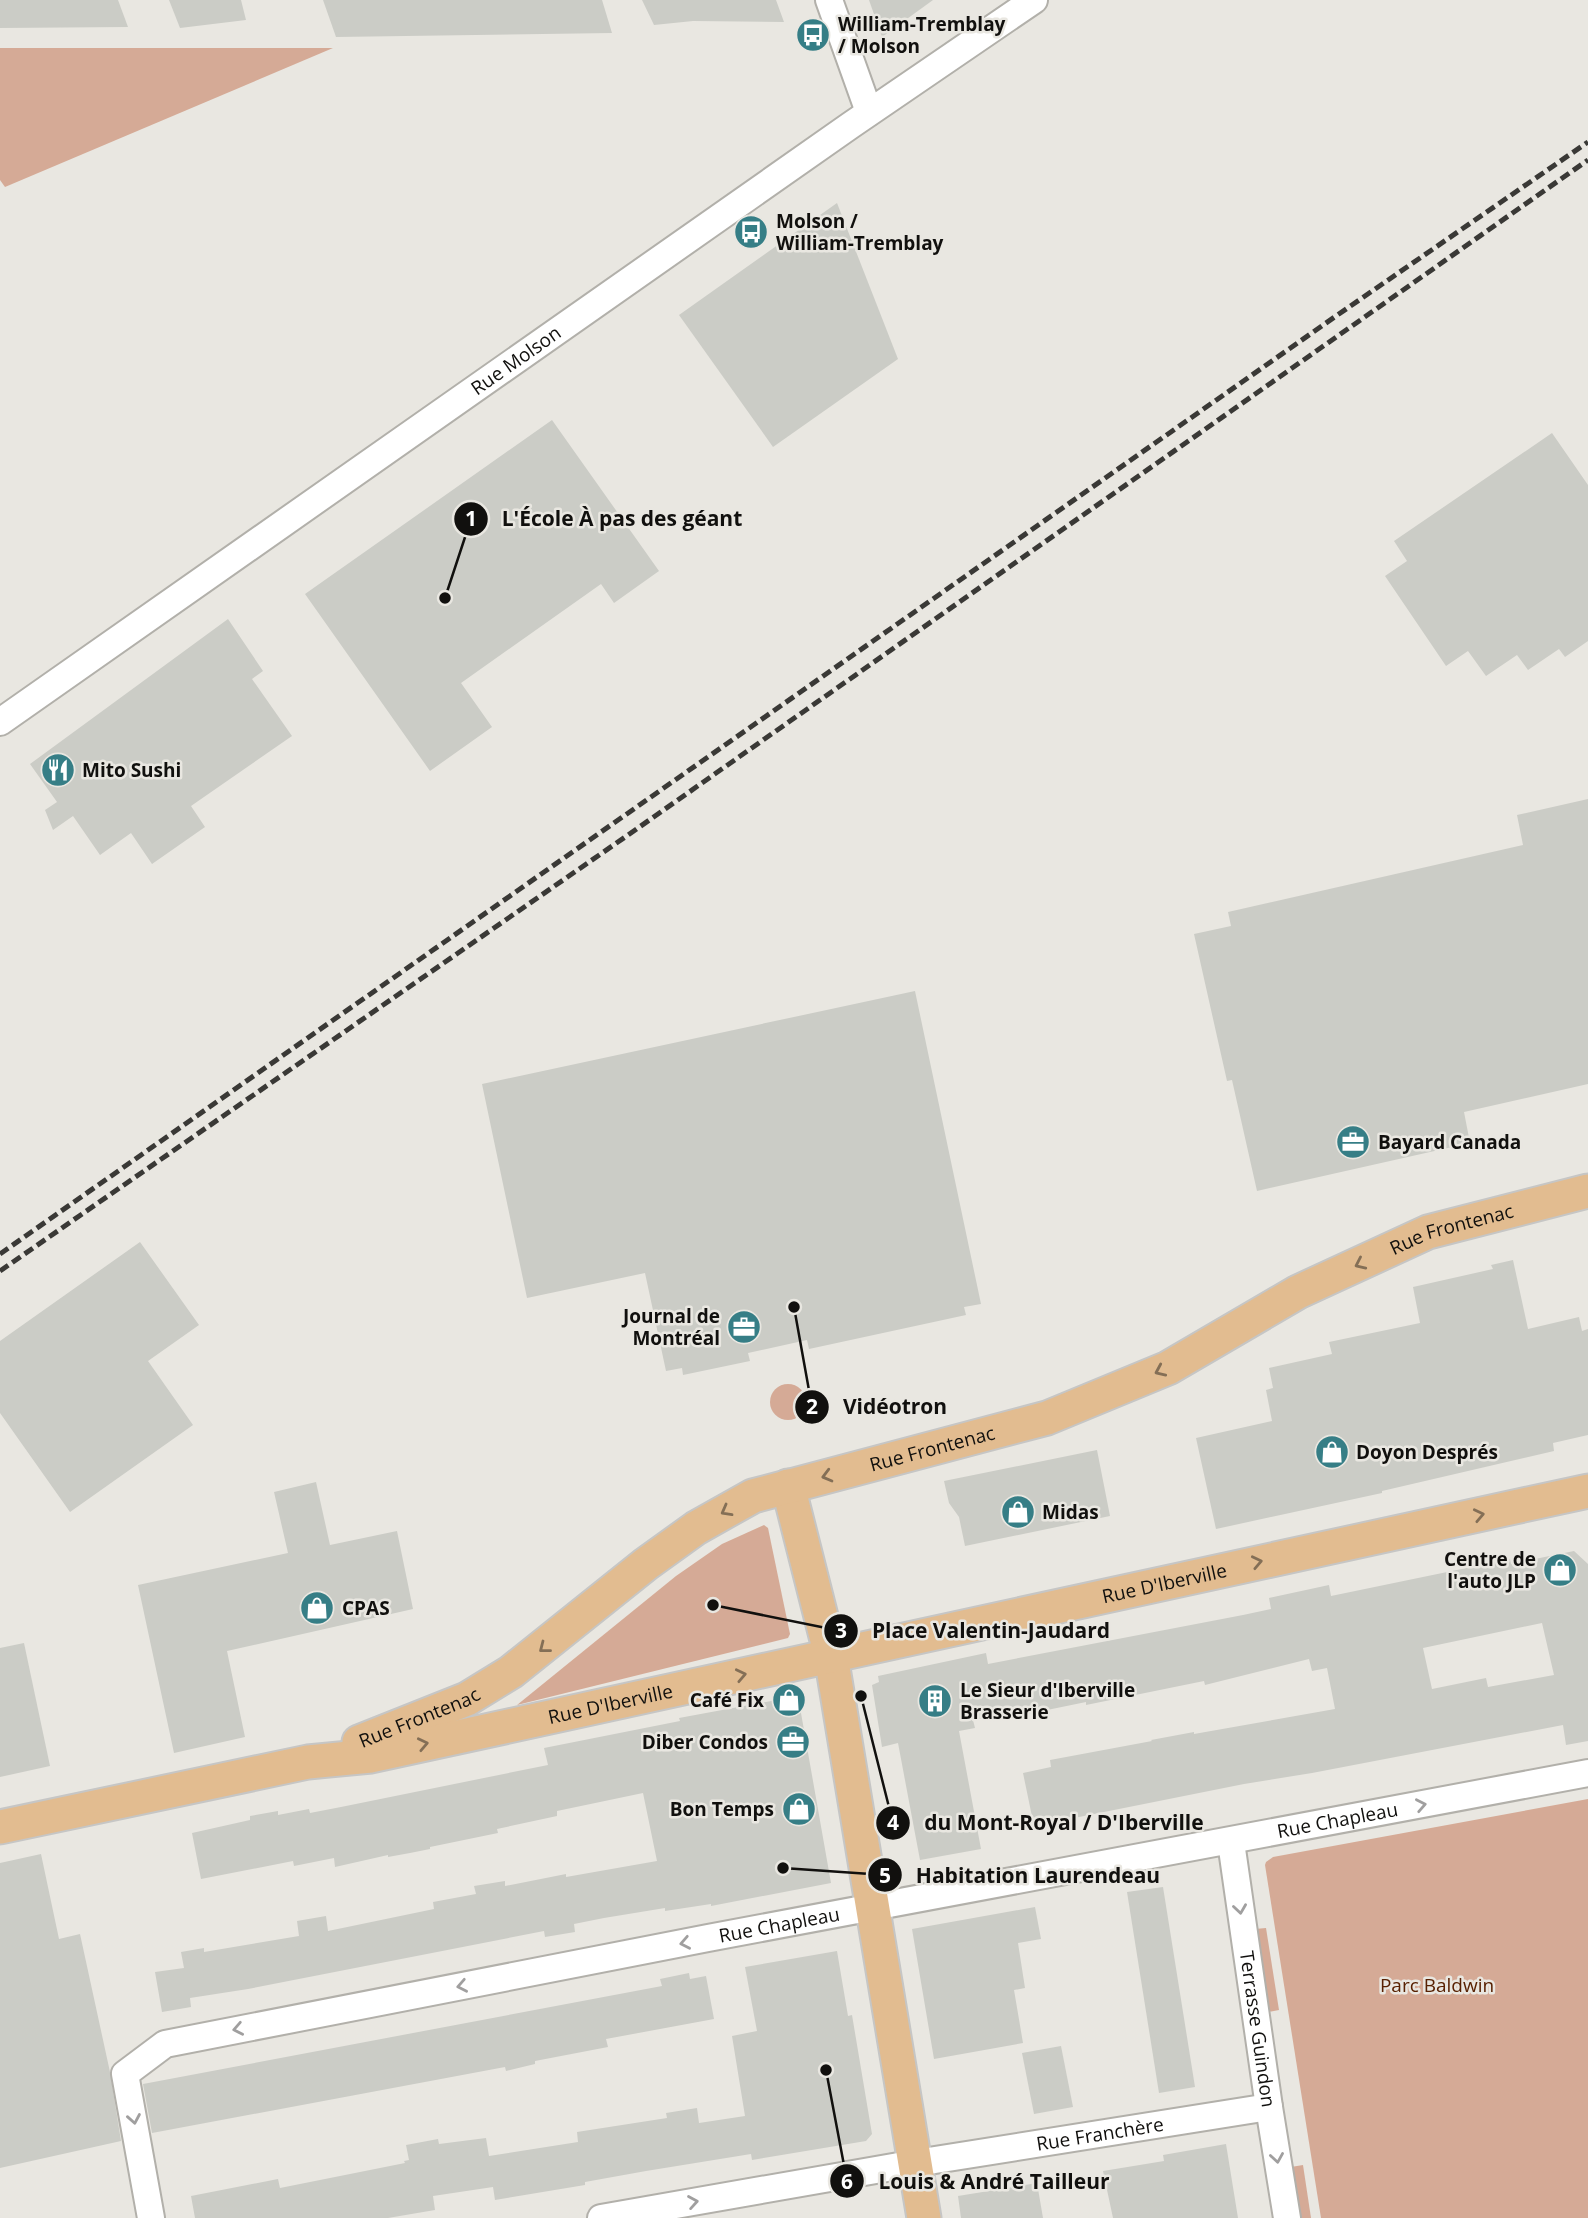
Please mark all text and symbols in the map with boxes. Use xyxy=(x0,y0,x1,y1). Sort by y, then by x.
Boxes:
place label: William-Tremblay / Molson xyxy=(838,11,1006,59)
bus stop icon: William-Tremblay / Molson xyxy=(794,16,832,54)
place label: Molson / William-Tremblay xyxy=(776,208,944,256)
bus stop icon: Molson / William-Tremblay xyxy=(732,213,770,251)
street label: Rue Molson xyxy=(466,320,566,401)
callout: L'École À pas des géant xyxy=(453,498,757,540)
text: 1 xyxy=(465,504,477,532)
text: L'École À pas des géant xyxy=(502,504,742,532)
restaurant icon: Mito Sushi xyxy=(39,751,77,789)
place label: Mito Sushi xyxy=(82,757,181,783)
office icon: Bayard Canada xyxy=(1334,1123,1372,1161)
place label: Bayard Canada xyxy=(1378,1129,1521,1155)
street label: Rue Frontenac xyxy=(1385,1198,1516,1261)
one-way arrow xyxy=(1355,1255,1368,1269)
place label: Journal de Montréal xyxy=(621,1303,720,1351)
office icon: Journal de Montréal xyxy=(725,1308,763,1346)
one-way arrow xyxy=(1155,1363,1167,1377)
callout: Vidéotron xyxy=(794,1386,961,1428)
text: 2 xyxy=(806,1392,818,1420)
text: Vidéotron xyxy=(843,1392,947,1420)
street label: Rue Frontenac xyxy=(867,1419,997,1478)
shop icon: Doyon Després xyxy=(1313,1433,1351,1471)
place label: Doyon Després xyxy=(1356,1439,1498,1465)
one-way arrow xyxy=(821,1468,833,1482)
shop icon: Midas xyxy=(999,1493,1037,1531)
place label: Midas xyxy=(1042,1499,1099,1525)
one-way arrow xyxy=(720,1503,733,1516)
one-way arrow xyxy=(1473,1509,1485,1524)
place label: Centre de l'auto JLP xyxy=(1444,1546,1536,1594)
shop icon: Centre de l'auto JLP xyxy=(1541,1551,1579,1589)
one-way arrow xyxy=(1251,1556,1263,1571)
street label: Rue D'Iberville xyxy=(1100,1557,1229,1609)
shop icon: CPAS xyxy=(298,1589,336,1627)
place label: CPAS xyxy=(342,1595,390,1621)
callout: Place Valentin-Jaudard xyxy=(823,1610,1124,1652)
text: 3 xyxy=(835,1616,847,1644)
text: Place Valentin-Jaudard xyxy=(872,1616,1110,1644)
one-way arrow xyxy=(539,1639,552,1652)
one-way arrow xyxy=(735,1669,747,1683)
place label: Le Sieur d'Iberville Brasserie xyxy=(960,1677,1135,1725)
street label: Rue D'Iberville xyxy=(546,1678,675,1730)
street label: Rue Frontenac xyxy=(355,1681,485,1754)
shop icon: Café Fix xyxy=(770,1681,808,1719)
building icon: Le Sieur d'Iberville Brasserie xyxy=(916,1682,954,1720)
place label: Café Fix xyxy=(690,1687,764,1713)
office icon: Diber Condos xyxy=(774,1723,812,1761)
place label: Diber Condos xyxy=(642,1729,768,1755)
one-way arrow xyxy=(417,1738,429,1753)
shop icon: Bon Temps xyxy=(780,1790,818,1828)
place label: Bon Temps xyxy=(670,1796,774,1822)
street label: Rue Chapleau xyxy=(1275,1796,1400,1844)
one-way arrow xyxy=(1415,1798,1427,1813)
callout: du Mont-Royal / D'Iberville xyxy=(875,1802,1218,1844)
text: 4 xyxy=(887,1808,899,1836)
text: du Mont-Royal / D'Iberville xyxy=(924,1808,1204,1836)
callout: Habitation Laurendeau xyxy=(867,1854,1175,1896)
text: 5 xyxy=(879,1861,891,1889)
text: Habitation Laurendeau xyxy=(916,1861,1160,1889)
street label: Rue Chapleau xyxy=(717,1901,842,1949)
one-way arrow xyxy=(1233,1903,1248,1915)
one-way arrow xyxy=(679,1935,691,1950)
street label: Terrasse Guindon xyxy=(1234,1949,1282,2109)
park label: Parc Baldwin xyxy=(1380,1972,1494,1998)
one-way arrow xyxy=(456,1978,468,1993)
one-way arrow xyxy=(232,2021,244,2036)
street label: Rue Franchère xyxy=(1034,2111,1166,2157)
one-way arrow xyxy=(126,2113,141,2125)
one-way arrow xyxy=(1269,2152,1284,2164)
callout: Louis & André Tailleur xyxy=(830,2160,1124,2202)
text: 6 xyxy=(841,2167,853,2195)
text: Louis & André Tailleur xyxy=(879,2167,1110,2195)
one-way arrow xyxy=(687,2195,699,2210)

